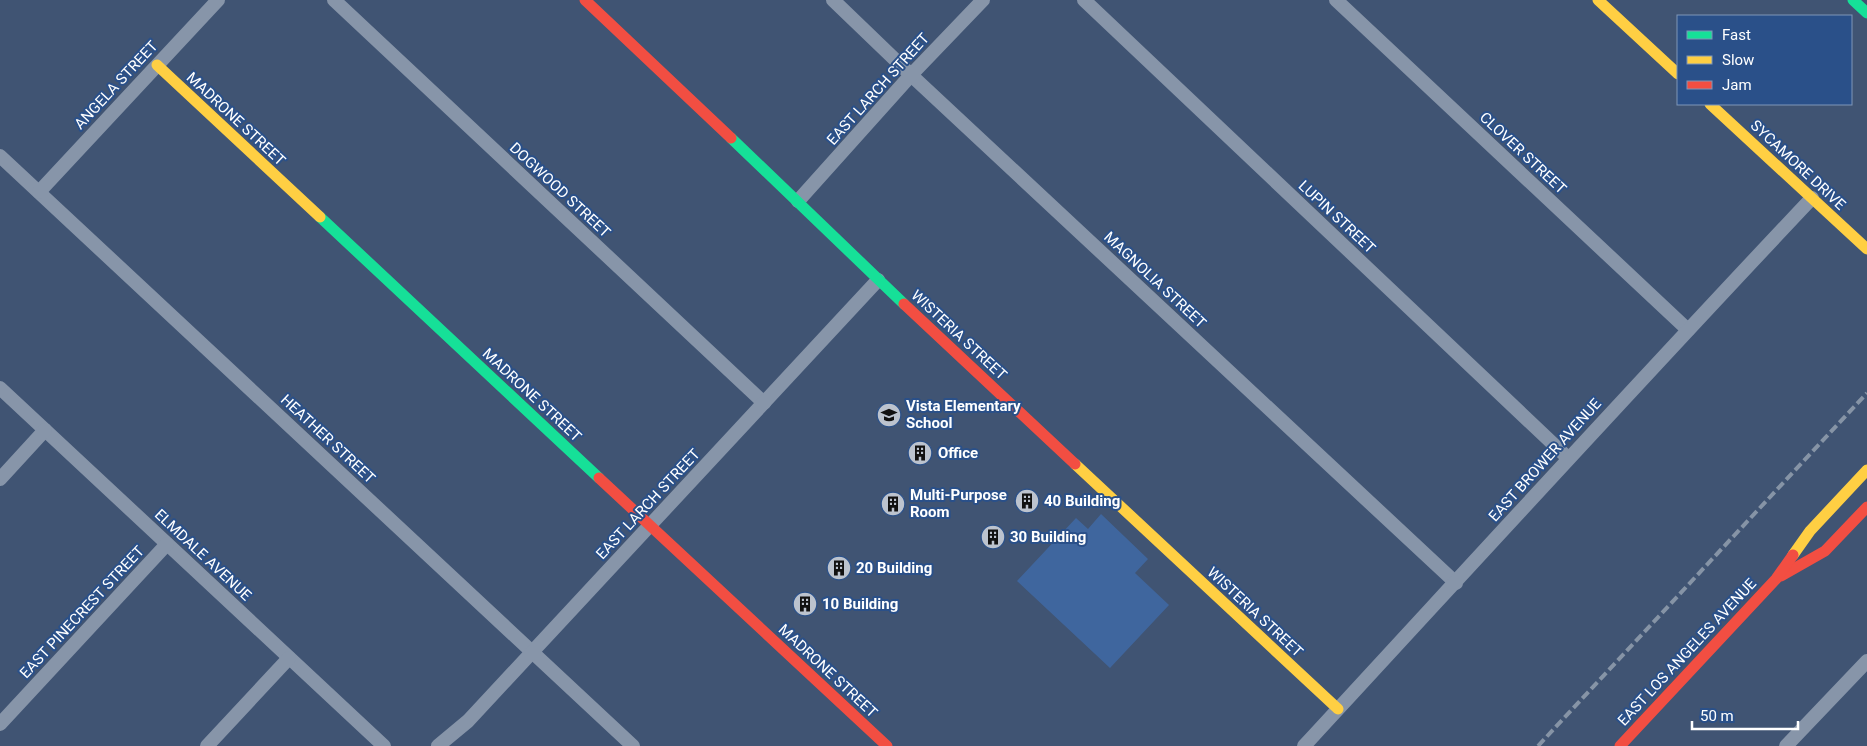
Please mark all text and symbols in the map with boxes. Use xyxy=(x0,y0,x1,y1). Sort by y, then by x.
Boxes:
legend xyxy=(1677,15,1852,105)
text: Fast xyxy=(1722,26,1751,44)
street label: EAST LARCH STREET xyxy=(823,29,933,149)
street label: ANGELA STREET xyxy=(70,37,162,133)
text: Slow xyxy=(1722,51,1754,69)
street label: MADRONE STREET xyxy=(183,69,289,169)
text: Jam xyxy=(1722,76,1752,94)
street label: CLOVER STREET xyxy=(1476,108,1570,198)
street label: SYCAMORE DRIVE xyxy=(1747,116,1850,214)
street label: DOGWOOD STREET xyxy=(506,139,614,241)
street label: LUPIN STREET xyxy=(1295,177,1379,257)
street label: MAGNOLIA STREET xyxy=(1100,228,1210,332)
street label: WISTERIA STREET xyxy=(908,286,1011,384)
street label: MADRONE STREET xyxy=(479,345,585,445)
street label: HEATHER STREET xyxy=(277,391,379,487)
street label: EAST BROWER AVENUE xyxy=(1485,394,1605,525)
place label: Vista Elementary School xyxy=(906,397,1021,432)
school or university icon: Vista Elementary School xyxy=(876,402,902,428)
building icon: Office xyxy=(907,440,933,466)
place label: Office xyxy=(938,444,978,462)
street label: EAST LARCH STREET xyxy=(592,445,704,563)
place label: Multi-Purpose Room xyxy=(910,486,1007,521)
building icon: 40 Building xyxy=(1014,488,1040,514)
building icon: Multi-Purpose Room xyxy=(880,491,906,517)
place label: 40 Building xyxy=(1044,492,1120,510)
street label: ELMDALE AVENUE xyxy=(151,506,255,605)
building icon: 30 Building xyxy=(980,524,1006,550)
place label: 30 Building xyxy=(1010,528,1086,546)
street label: EAST PINECREST STREET xyxy=(16,542,148,682)
building icon: 20 Building xyxy=(826,555,852,581)
place label: 20 Building xyxy=(856,559,932,577)
street label: WISTERIA STREET xyxy=(1204,563,1307,661)
street label: EAST LOS ANGELES AVENUE xyxy=(1614,574,1760,729)
building icon: 10 Building xyxy=(792,591,818,617)
place label: 10 Building xyxy=(822,595,898,613)
street label: MADRONE STREET xyxy=(775,621,881,721)
scale bar xyxy=(1692,698,1798,730)
text: 50 m xyxy=(1700,707,1734,725)

